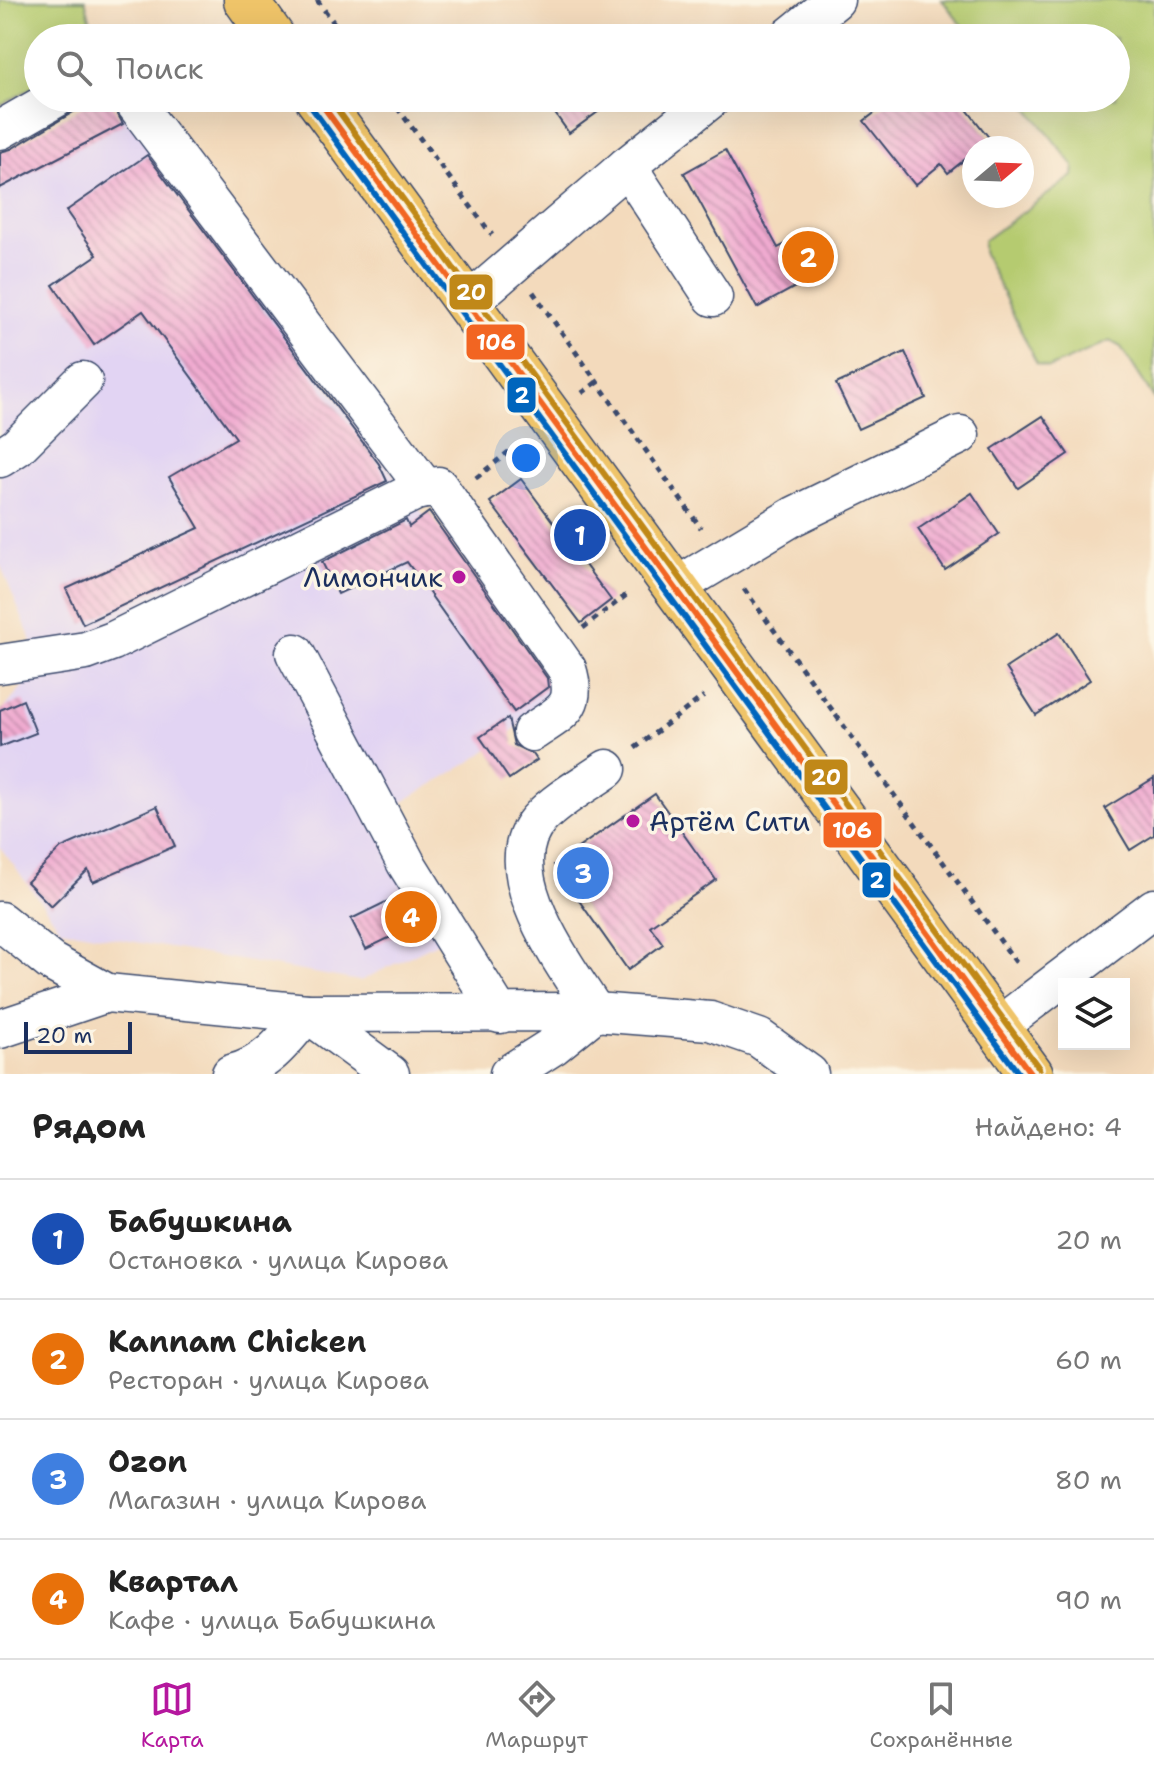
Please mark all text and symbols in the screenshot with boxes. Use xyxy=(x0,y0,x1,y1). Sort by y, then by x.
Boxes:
search box xyxy=(24,24,1130,112)
icon: search xyxy=(52,46,96,90)
text: Поиск xyxy=(116,48,204,89)
north arrow xyxy=(962,136,1034,208)
pin: 2 xyxy=(782,227,834,287)
line badge: 20 xyxy=(448,273,494,311)
text: 20 xyxy=(456,278,486,307)
line badge: 106 xyxy=(465,323,526,361)
text: 106 xyxy=(476,328,516,357)
line badge: 2 xyxy=(506,376,537,414)
text: 2 xyxy=(514,381,530,410)
your location xyxy=(506,438,546,478)
pin: 1 xyxy=(554,505,606,565)
place label: Лимончик xyxy=(303,558,443,596)
marker: Лимончик xyxy=(450,568,468,586)
line badge: 20 xyxy=(803,758,849,796)
text: 20 xyxy=(811,763,841,792)
place label: Артём Сити xyxy=(649,802,810,840)
line badge: 106 xyxy=(822,811,883,849)
marker: Артём Сити xyxy=(624,812,642,830)
text: 106 xyxy=(832,816,872,845)
pin: 3 xyxy=(557,843,609,903)
line badge: 2 xyxy=(861,861,892,899)
text: 2 xyxy=(869,866,885,895)
pin: 4 xyxy=(385,887,437,947)
map controls xyxy=(1058,978,1130,1050)
button: layers xyxy=(1058,978,1130,1050)
scale bar xyxy=(24,1018,132,1054)
text: 20 m xyxy=(36,1021,93,1050)
text: Рядом xyxy=(32,1103,146,1149)
text: Найдено: 4 xyxy=(975,1109,1122,1144)
text: Бабушкина xyxy=(108,1201,292,1242)
text: 1 xyxy=(52,1222,64,1257)
text: 20 m xyxy=(1055,1222,1122,1257)
text: Остановка · улица Кирова xyxy=(108,1242,448,1277)
text: Kannam Chicken xyxy=(108,1321,366,1362)
text: 2 xyxy=(49,1342,67,1377)
text: 60 m xyxy=(1055,1342,1122,1377)
text: Ресторан · улица Кирова xyxy=(108,1362,429,1397)
text: Ozon xyxy=(108,1441,187,1482)
text: 3 xyxy=(49,1462,67,1497)
text: 80 m xyxy=(1055,1462,1122,1497)
text: Магазин · улица Кирова xyxy=(108,1482,426,1517)
text: Квартал xyxy=(108,1561,238,1602)
text: 4 xyxy=(49,1582,67,1617)
text: 90 m xyxy=(1055,1582,1122,1617)
text: Кафе · улица Бабушкина xyxy=(108,1602,435,1637)
tab: Карта xyxy=(141,1677,204,1754)
tab: Маршрут xyxy=(485,1677,588,1754)
tab: Сохранённые xyxy=(870,1677,1013,1754)

